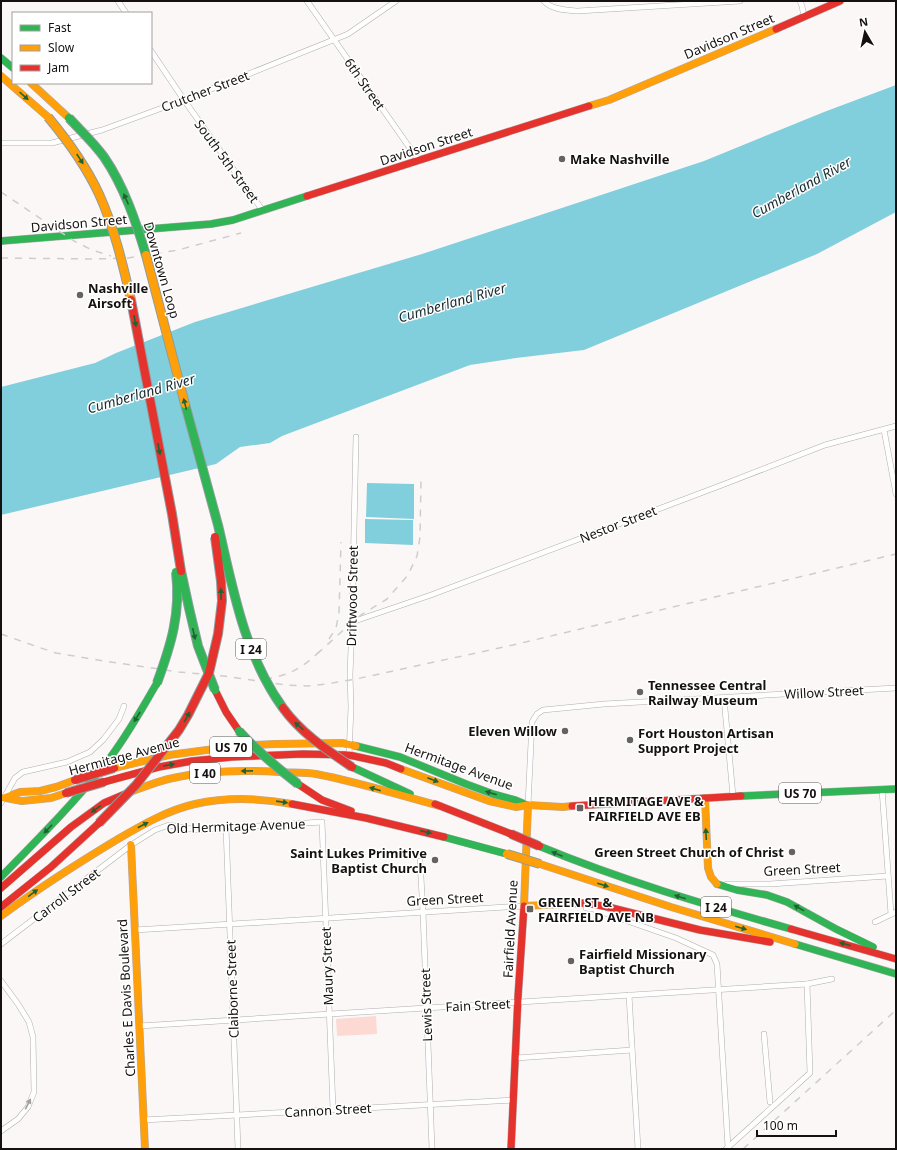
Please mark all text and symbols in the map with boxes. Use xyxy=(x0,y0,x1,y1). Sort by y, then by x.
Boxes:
street label: Davidson Street xyxy=(681,9,777,63)
legend xyxy=(12,12,152,84)
north arrow xyxy=(845,12,885,52)
text: N xyxy=(858,14,869,30)
text: Fast xyxy=(48,19,72,36)
text: Slow xyxy=(48,39,75,56)
street label: 6th Street xyxy=(340,54,390,114)
text: Jam xyxy=(47,59,69,76)
street label: Crutcher Street xyxy=(158,66,252,116)
one-way arrow xyxy=(19,92,30,101)
street label: South 5th Street xyxy=(191,116,264,207)
street label: Davidson Street xyxy=(377,122,475,169)
place label: Make Nashville xyxy=(570,150,670,168)
water label: Cumberland River xyxy=(748,151,855,222)
one-way arrow xyxy=(76,153,83,165)
marker: Make Nashville xyxy=(557,154,567,164)
one-way arrow xyxy=(123,193,129,205)
street label: Davidson Street xyxy=(30,210,128,236)
street label: Downtown Loop xyxy=(140,220,184,320)
water label: Cumberland River xyxy=(396,277,509,326)
place label: Nashville Airsoft xyxy=(88,279,148,312)
marker: Nashville Airsoft xyxy=(75,290,85,300)
one-way arrow xyxy=(132,315,138,327)
water label: Cumberland River xyxy=(85,368,198,417)
one-way arrow xyxy=(182,398,188,410)
one-way arrow xyxy=(157,443,163,455)
street label: Nestor Street xyxy=(577,501,659,547)
street label: Driftwood Street xyxy=(342,545,362,647)
one-way arrow xyxy=(218,588,225,600)
one-way arrow xyxy=(192,628,198,640)
road number: I 24 xyxy=(236,639,266,659)
place label: Tennessee Central Railway Museum xyxy=(648,676,766,709)
street label: Willow Street xyxy=(784,681,865,703)
marker: Tennessee Central Railway Museum xyxy=(635,687,645,697)
one-way arrow xyxy=(134,711,141,723)
one-way arrow xyxy=(183,712,190,723)
one-way arrow xyxy=(294,721,304,731)
place label: Eleven Willow xyxy=(468,722,557,740)
place label: Fort Houston Artisan Support Project xyxy=(638,724,774,757)
marker: Eleven Willow xyxy=(560,726,570,736)
street label: Hermitage Avenue xyxy=(67,733,181,779)
marker: Fort Houston Artisan Support Project xyxy=(625,735,635,745)
road number: US 70 xyxy=(210,737,252,757)
street label: Hermitage Avenue xyxy=(402,738,516,794)
one-way arrow xyxy=(163,762,175,768)
road number: I 40 xyxy=(190,763,220,783)
one-way arrow xyxy=(240,768,253,774)
one-way arrow xyxy=(427,778,439,784)
road number: US 70 xyxy=(779,783,821,803)
one-way arrow xyxy=(369,786,381,792)
one-way arrow xyxy=(485,790,497,796)
place label: HERMITAGE AVE & FAIRFIELD AVE EB xyxy=(588,792,704,825)
one-way arrow xyxy=(276,799,288,805)
marker: HERMITAGE AVE & FAIRFIELD AVE EB xyxy=(575,803,585,813)
one-way arrow xyxy=(91,805,101,813)
street label: Old Hermitage Avenue xyxy=(166,815,306,837)
one-way arrow xyxy=(138,822,149,828)
one-way arrow xyxy=(43,824,52,834)
one-way arrow xyxy=(703,828,710,840)
one-way arrow xyxy=(420,830,432,836)
place label: Green Street Church of Christ xyxy=(594,843,784,861)
place label: Saint Lukes Primitive Baptist Church xyxy=(290,844,427,877)
marker: Green Street Church of Christ xyxy=(787,847,797,857)
one-way arrow xyxy=(551,850,563,856)
marker: Saint Lukes Primitive Baptist Church xyxy=(430,855,440,865)
street label: Green Street xyxy=(763,858,841,880)
street label: Carroll Street xyxy=(29,863,104,926)
street label: Fairfield Avenue xyxy=(498,879,522,979)
one-way arrow xyxy=(597,883,609,889)
street label: Green Street xyxy=(406,888,484,910)
one-way arrow xyxy=(27,889,38,897)
place label: GREEN ST & FAIRFIELD AVE NB xyxy=(538,893,654,926)
one-way arrow xyxy=(674,894,686,900)
road number: I 24 xyxy=(701,897,731,917)
marker: GREEN ST & FAIRFIELD AVE NB xyxy=(525,904,535,914)
one-way arrow xyxy=(793,905,804,912)
street label: Charles E Davis Boulevard xyxy=(113,919,139,1077)
one-way arrow xyxy=(735,925,747,931)
street label: Maury Street xyxy=(317,926,337,1006)
street label: Claiborne Street xyxy=(221,939,243,1039)
one-way arrow xyxy=(839,941,851,947)
place label: Fairfield Missionary Baptist Church xyxy=(579,945,707,978)
marker: Fairfield Missionary Baptist Church xyxy=(566,956,576,966)
street label: Lewis Street xyxy=(416,968,436,1042)
street label: Fain Street xyxy=(445,994,511,1016)
one-way arrow xyxy=(25,1099,32,1110)
street label: Cannon Street xyxy=(284,1099,372,1121)
scale bar xyxy=(757,1112,836,1138)
text: 100 m xyxy=(763,1117,798,1134)

